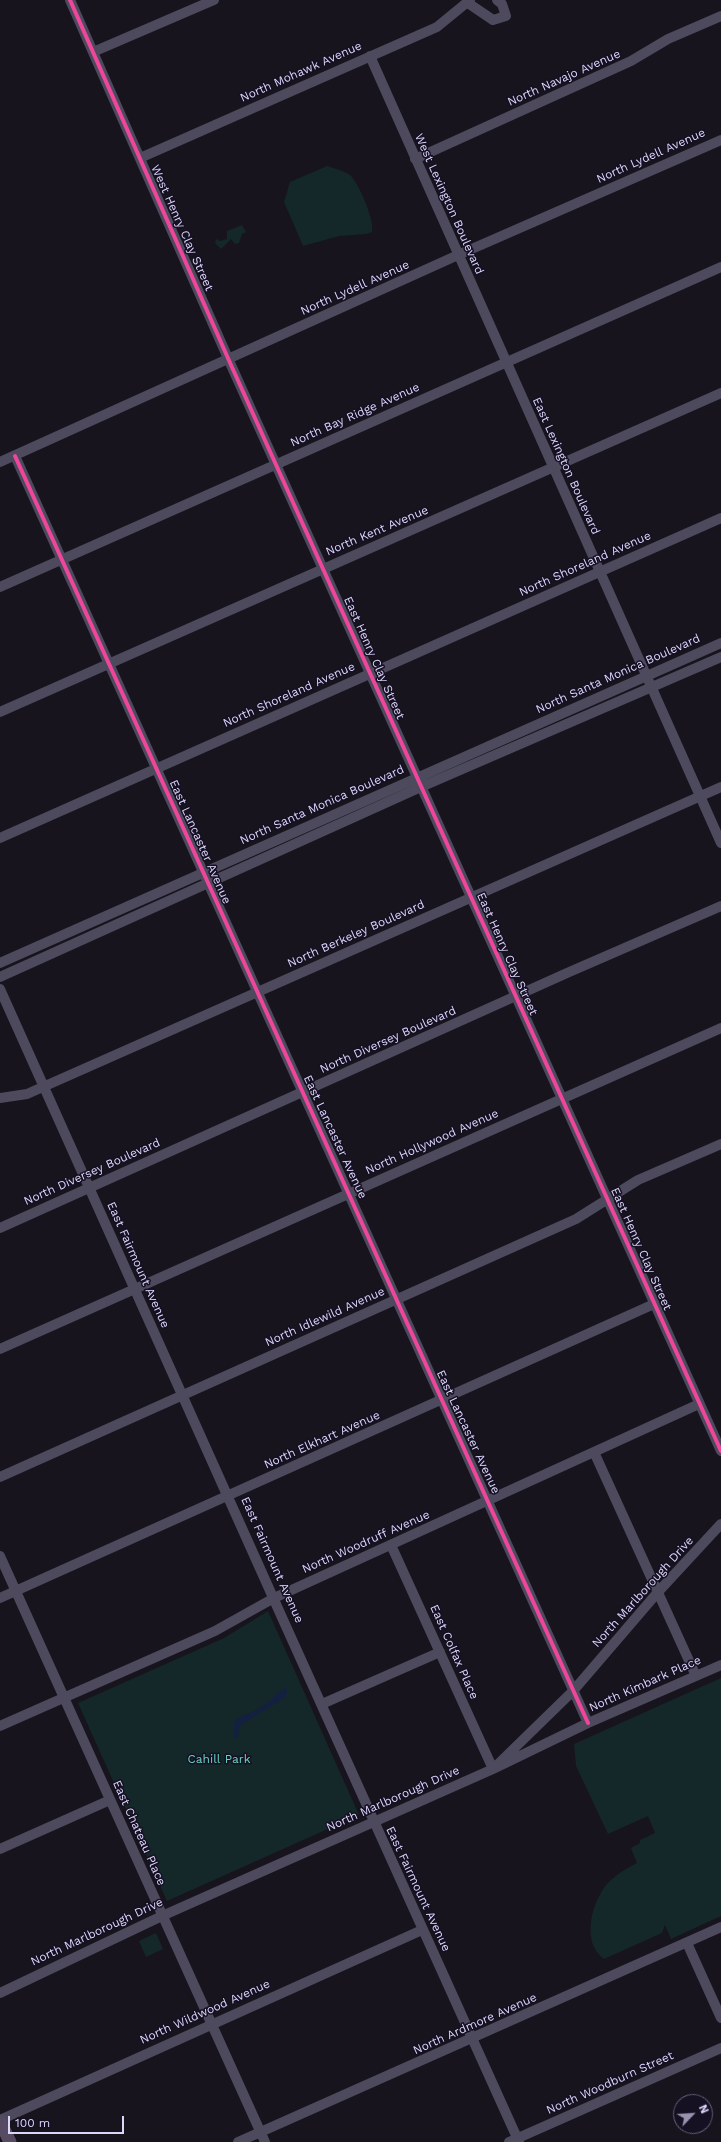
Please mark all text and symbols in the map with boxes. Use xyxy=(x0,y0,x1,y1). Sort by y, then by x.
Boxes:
street label: North Mohawk Avenue xyxy=(238,39,364,105)
street label: North Navajo Avenue xyxy=(505,47,623,109)
street label: North Lydell Avenue xyxy=(594,126,708,186)
street label: West Lexington Boulevard xyxy=(411,132,487,276)
street label: West Henry Clay Street xyxy=(148,163,216,293)
street label: North Lydell Avenue xyxy=(298,258,412,318)
street label: North Bay Ridge Avenue xyxy=(288,380,422,450)
street label: East Lexington Boulevard xyxy=(529,395,603,537)
street label: North Kent Avenue xyxy=(323,503,431,559)
street label: North Shoreland Avenue xyxy=(517,528,653,600)
street label: East Henry Clay Street xyxy=(340,594,408,722)
street label: North Santa Monica Boulevard xyxy=(534,631,702,717)
street label: North Shoreland Avenue xyxy=(221,659,357,731)
street label: North Santa Monica Boulevard xyxy=(238,762,406,848)
street label: East Lancaster Avenue xyxy=(166,778,234,906)
street label: East Henry Clay Street xyxy=(473,890,541,1018)
street label: North Berkeley Boulevard xyxy=(285,897,427,971)
street label: North Diversey Boulevard xyxy=(318,1003,458,1077)
street label: East Lancaster Avenue xyxy=(300,1073,370,1201)
street label: North Hollywood Avenue xyxy=(363,1106,501,1178)
street label: North Diversey Boulevard xyxy=(22,1135,162,1209)
street label: East Henry Clay Street xyxy=(607,1185,675,1313)
street label: East Fairmount Avenue xyxy=(104,1200,172,1330)
street label: North Idlewild Avenue xyxy=(263,1284,387,1350)
street label: East Lancaster Avenue xyxy=(433,1368,503,1496)
street label: North Elkhart Avenue xyxy=(262,1408,382,1472)
street label: East Fairmount Avenue xyxy=(238,1495,306,1625)
street label: North Woodruff Avenue xyxy=(300,1507,432,1577)
street label: North Marlborough Drive xyxy=(589,1534,697,1650)
street label: East Colfax Place xyxy=(427,1602,481,1702)
street label: North Kimbark Place xyxy=(587,1653,703,1715)
park label: Cahill Park xyxy=(188,1752,250,1766)
street label: North Marlborough Drive xyxy=(324,1763,462,1835)
street label: East Chateau Place xyxy=(109,1778,169,1888)
street label: East Fairmount Avenue xyxy=(383,1824,453,1954)
street label: North Marlborough Drive xyxy=(29,1895,165,1969)
street label: North Wildwood Avenue xyxy=(138,1977,272,2047)
street label: North Ardmore Avenue xyxy=(411,1990,539,2058)
street label: North Woodburn Street xyxy=(544,2048,676,2118)
north arrow xyxy=(673,2094,713,2134)
text: N xyxy=(696,2103,711,2116)
scale bar xyxy=(10,2108,126,2134)
text: 100 m xyxy=(15,2116,50,2130)

